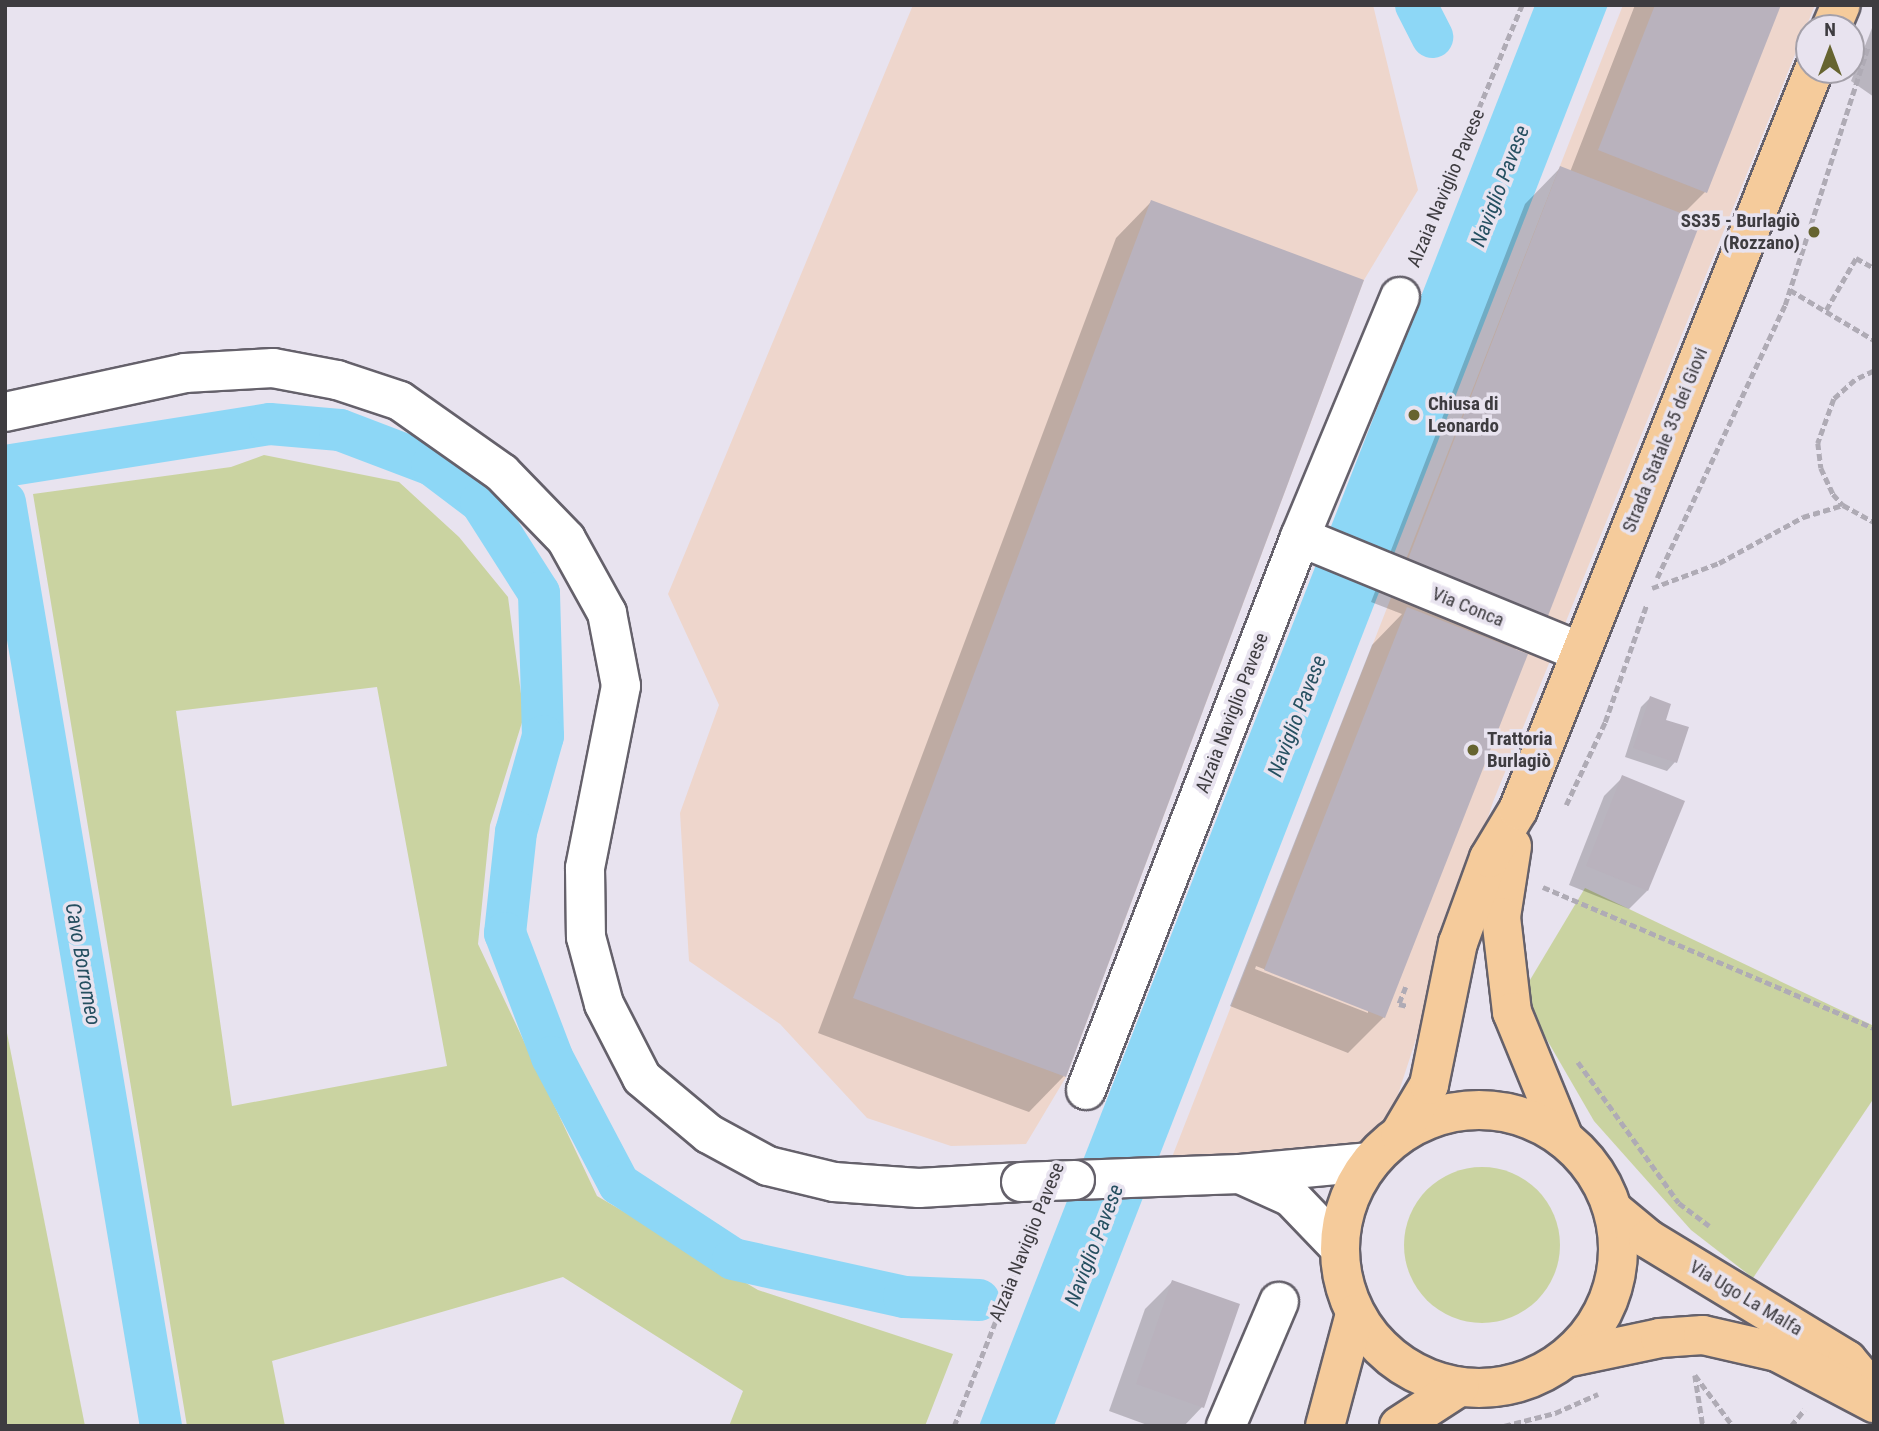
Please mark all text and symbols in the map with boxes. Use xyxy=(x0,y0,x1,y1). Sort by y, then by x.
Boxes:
north arrow xyxy=(1795,14,1865,84)
text: N xyxy=(1824,18,1836,41)
street label: Alzaia Naviglio Pavese xyxy=(1402,105,1490,271)
water label: Naviglio Pavese xyxy=(1465,122,1535,250)
place label: SS35 - Burlagiò (Rozzano) xyxy=(1681,210,1800,254)
marker: SS35 - Burlagiò (Rozzano) xyxy=(1806,224,1822,240)
street label: Strada Statale 35 dei Giovi xyxy=(1617,344,1713,536)
place label: Chiusa di Leonardo xyxy=(1428,393,1499,437)
marker: Chiusa di Leonardo xyxy=(1406,407,1422,423)
street label: Via Conca xyxy=(1429,582,1507,632)
street label: Alzaia Naviglio Pavese xyxy=(1191,630,1273,796)
water label: Naviglio Pavese xyxy=(1262,652,1332,780)
place label: Trattoria Burlagiò xyxy=(1487,728,1553,772)
marker: Trattoria Burlagiò xyxy=(1465,742,1481,758)
water label: Cavo Borromeo xyxy=(60,901,106,1027)
street label: Alzaia Naviglio Pavese xyxy=(985,1159,1069,1325)
water label: Naviglio Pavese xyxy=(1059,1181,1129,1309)
street label: Via Ugo La Malfa xyxy=(1685,1255,1807,1341)

